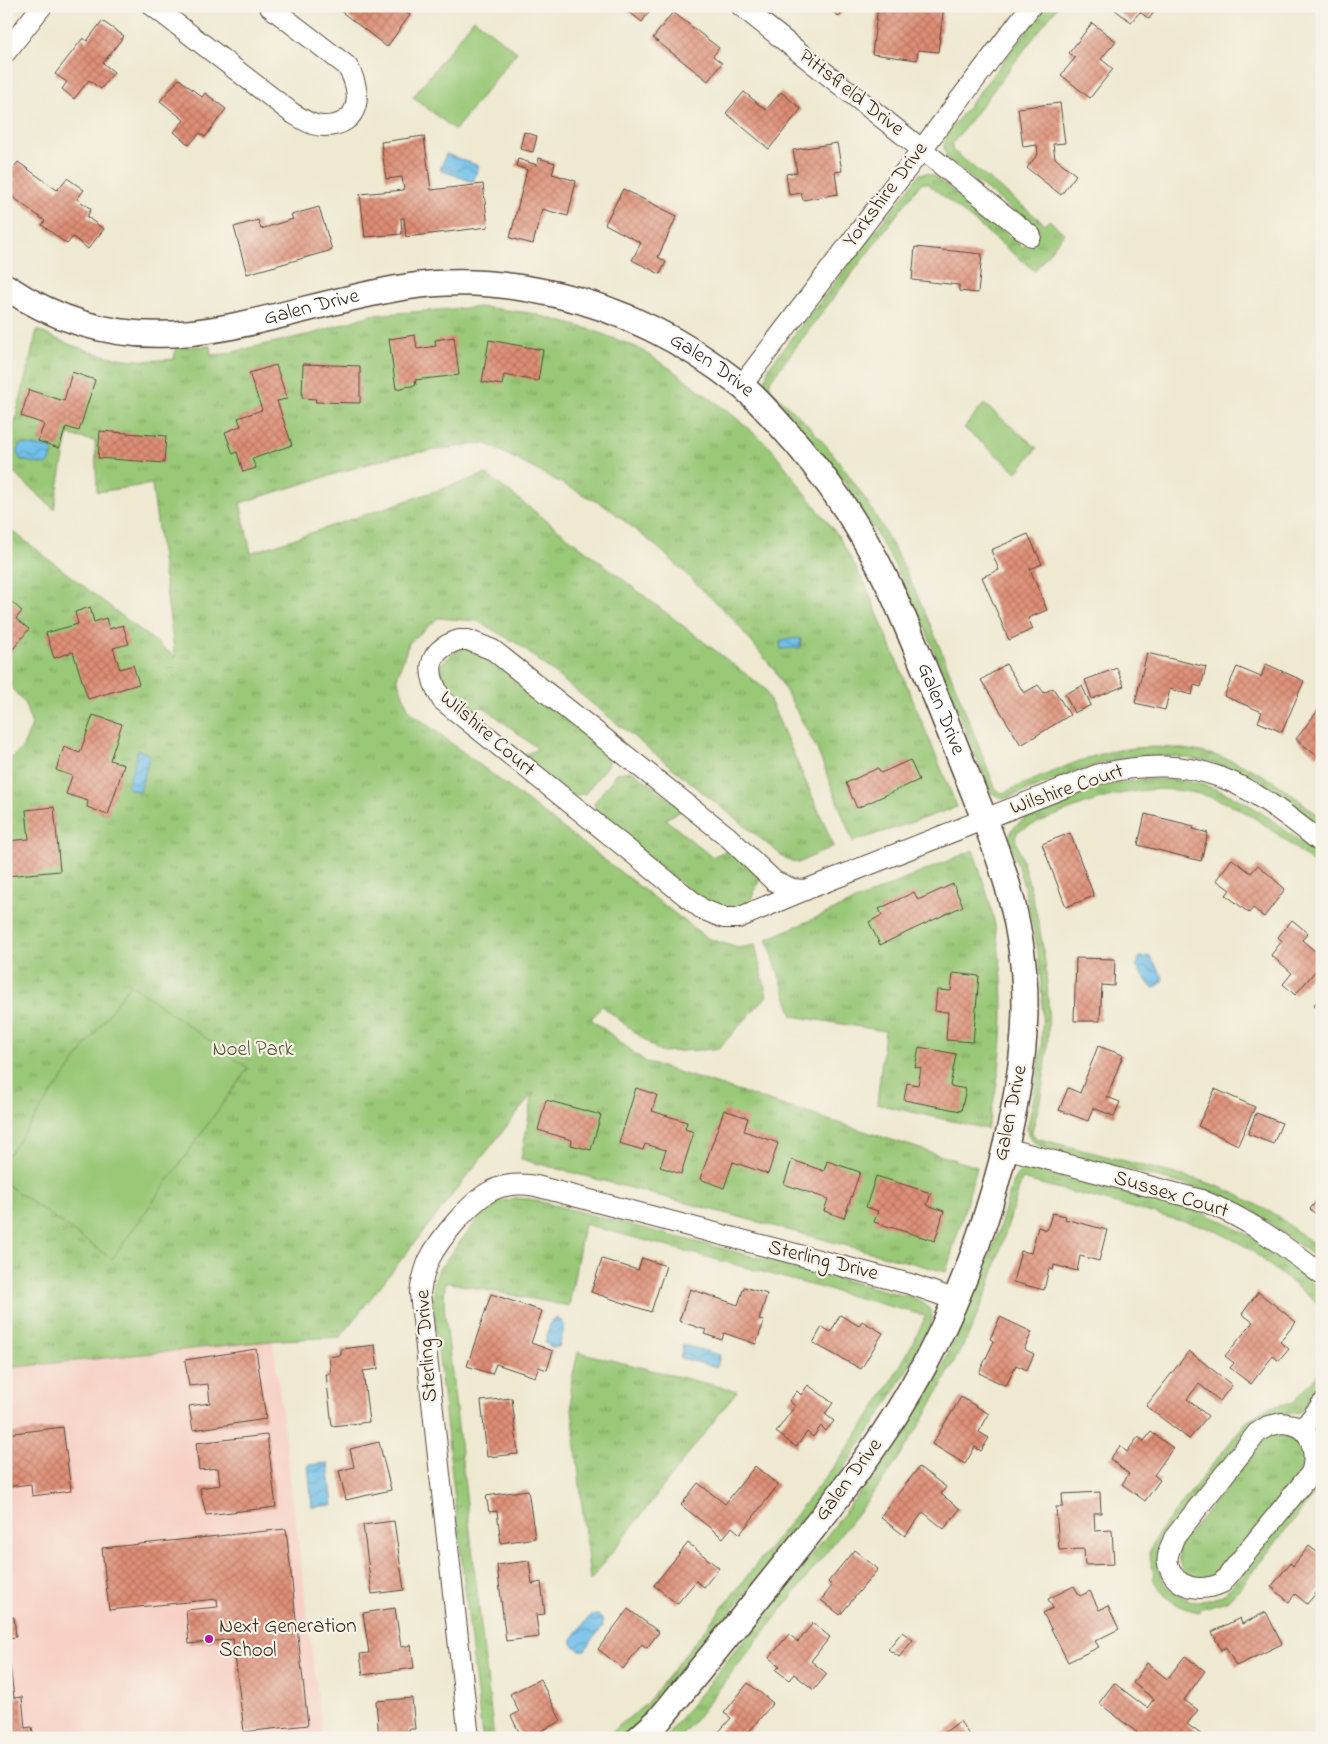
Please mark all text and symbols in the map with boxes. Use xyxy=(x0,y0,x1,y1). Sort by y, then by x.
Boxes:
street label: Pittsfield Drive xyxy=(792,42,911,144)
street label: Yorkshire Drive xyxy=(836,136,936,254)
street label: Galen Drive xyxy=(261,281,363,334)
street label: Galen Drive xyxy=(664,326,761,405)
street label: Galen Drive xyxy=(909,658,973,760)
street label: Wilshire Court xyxy=(433,684,541,784)
street label: Wilshire Court xyxy=(1006,757,1128,823)
park label: Noel Park xyxy=(212,1035,294,1065)
street label: Galen Drive xyxy=(986,1062,1036,1164)
street label: Sussex Court xyxy=(1110,1163,1232,1227)
street label: Sterling Drive xyxy=(764,1233,882,1291)
street label: Sterling Drive xyxy=(408,1288,448,1403)
street label: Galen Drive xyxy=(808,1432,890,1528)
place label: Next Generation School xyxy=(219,1612,357,1666)
marker: Next Generation School xyxy=(203,1633,215,1645)

